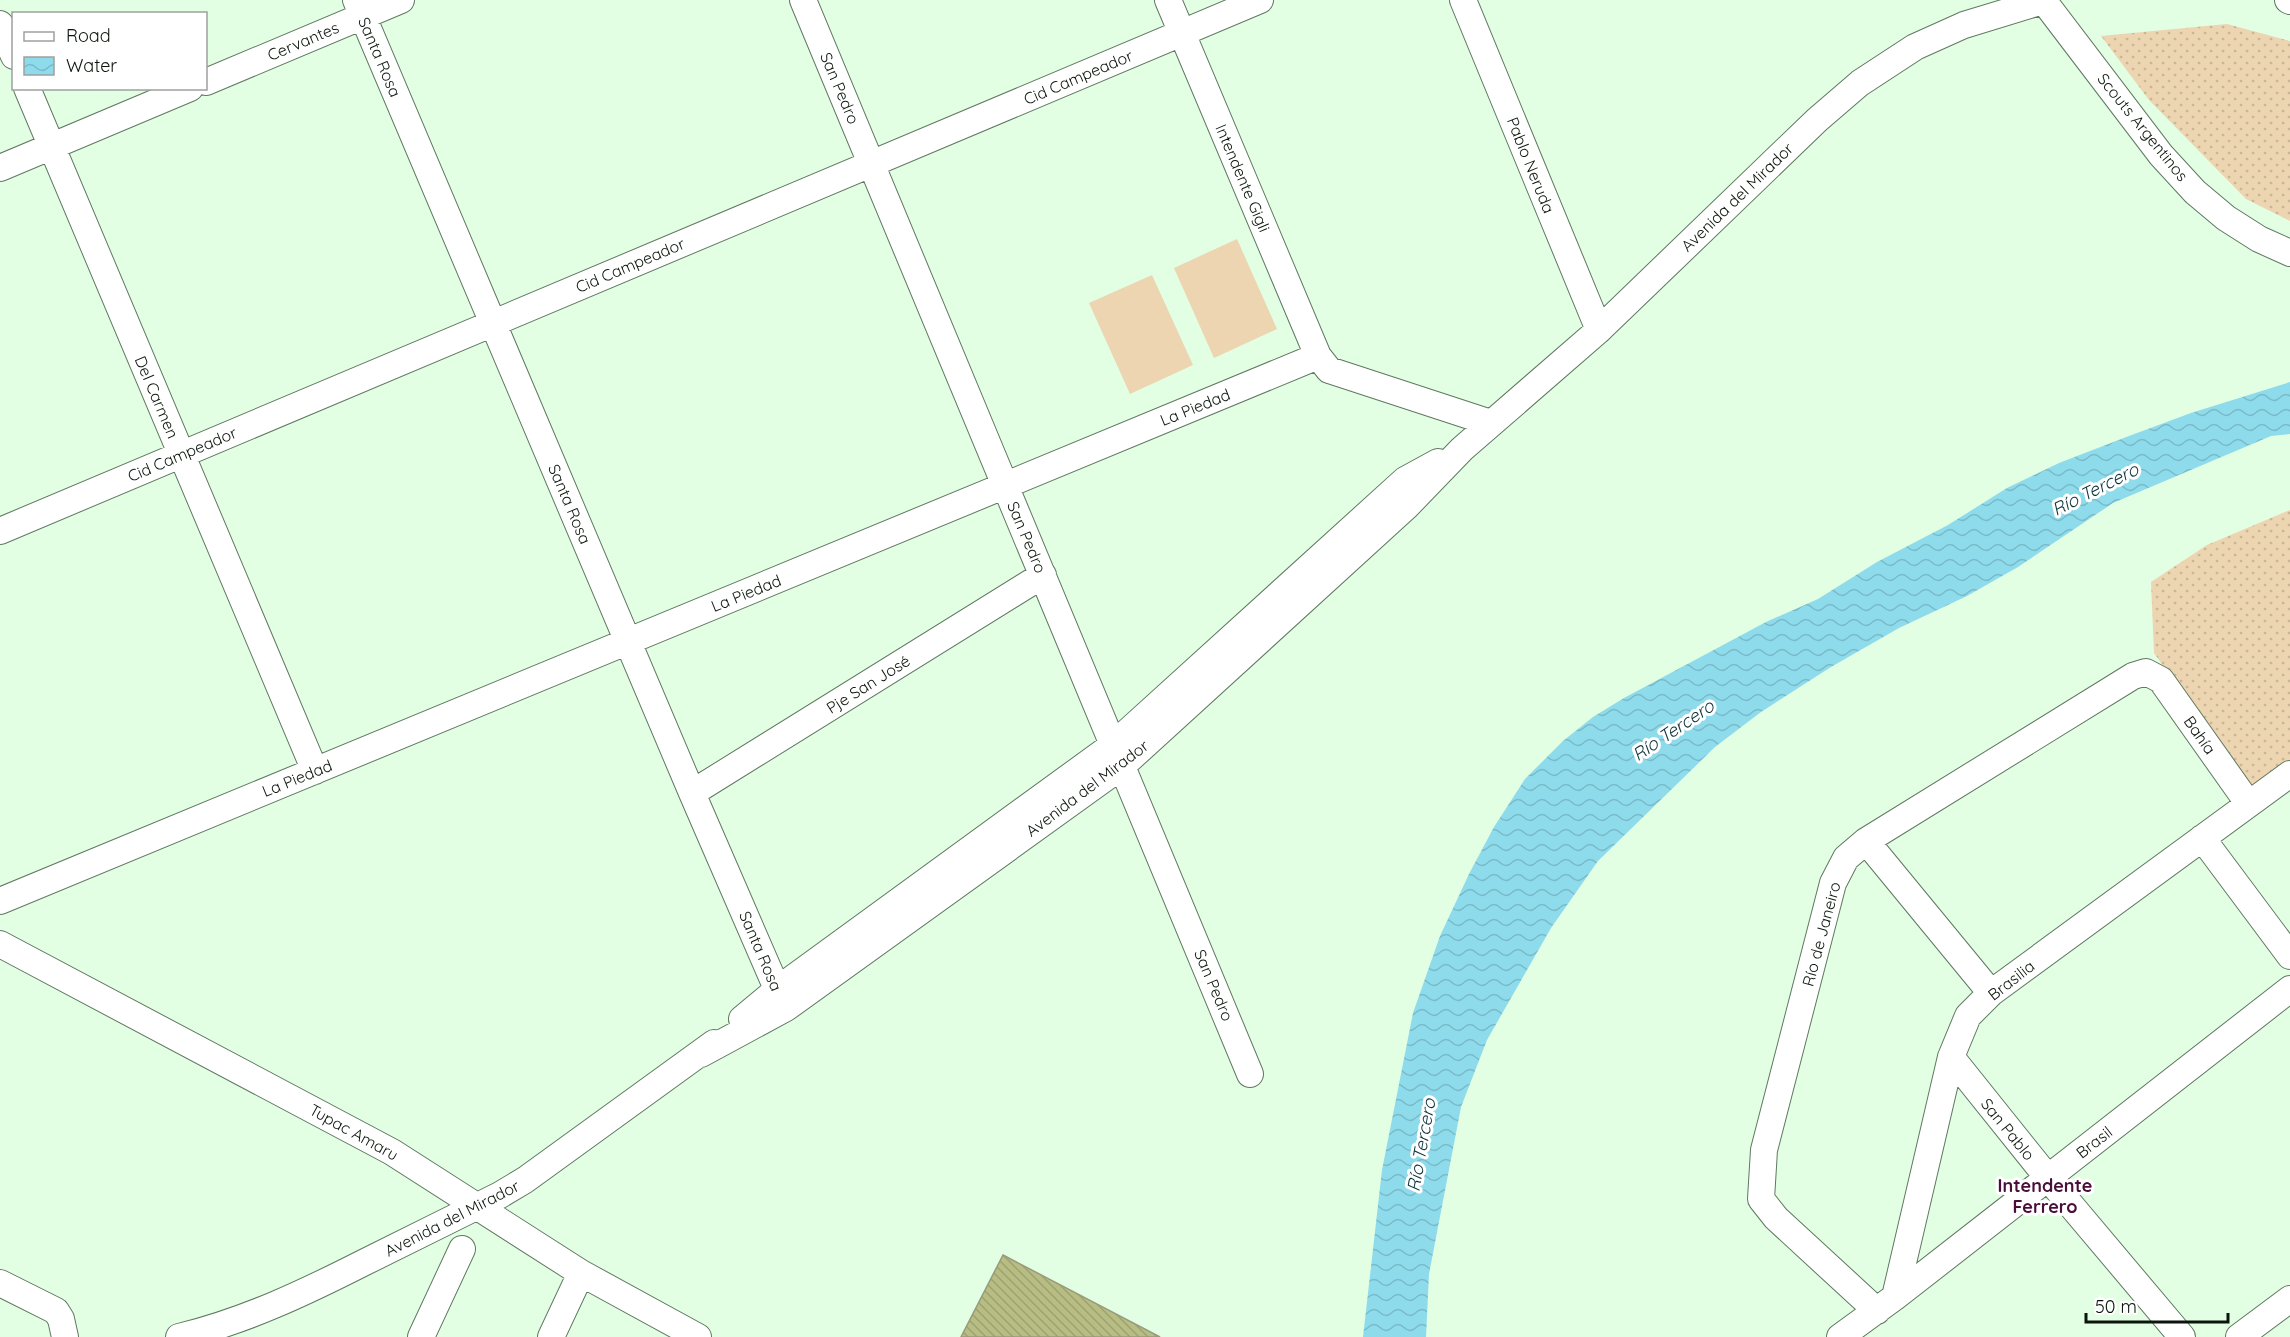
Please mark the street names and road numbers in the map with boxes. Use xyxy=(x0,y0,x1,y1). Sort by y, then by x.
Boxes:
street label: Santa Rosa xyxy=(354,14,406,100)
street label: Cervantes xyxy=(264,17,342,65)
street label: Cid Campeador xyxy=(1020,45,1136,109)
street label: San Pedro xyxy=(816,49,864,127)
street label: Scouts Argentinos xyxy=(2093,69,2193,185)
street label: Pablo Neruda xyxy=(1503,114,1559,216)
street label: Intendente Gigli xyxy=(1211,121,1275,235)
street label: Avenida del Mirador xyxy=(1677,138,1797,256)
street label: Cid Campeador xyxy=(572,233,688,297)
street label: Del Carmen xyxy=(131,353,183,441)
street label: La Piedad xyxy=(1157,384,1233,430)
street label: Cid Campeador xyxy=(124,422,240,486)
street label: Santa Rosa xyxy=(544,461,596,547)
street label: San Pedro xyxy=(1003,498,1051,576)
street label: La Piedad xyxy=(708,570,784,616)
street label: Pje San José xyxy=(822,650,914,718)
street label: Bahía xyxy=(2180,712,2220,758)
street label: Avenida del Mirador xyxy=(1022,735,1152,841)
street label: La Piedad xyxy=(259,755,335,801)
street label: Río de Janeiro xyxy=(1797,880,1845,988)
street label: Santa Rosa xyxy=(735,908,787,994)
street label: San Pedro xyxy=(1190,946,1238,1024)
street label: Brasilia xyxy=(1984,956,2038,1004)
street label: San Pablo xyxy=(1977,1094,2039,1164)
street label: Tupac Amaru xyxy=(306,1099,402,1165)
street label: Brasil xyxy=(2072,1122,2116,1162)
street label: Avenida del Mirador xyxy=(381,1175,523,1261)

